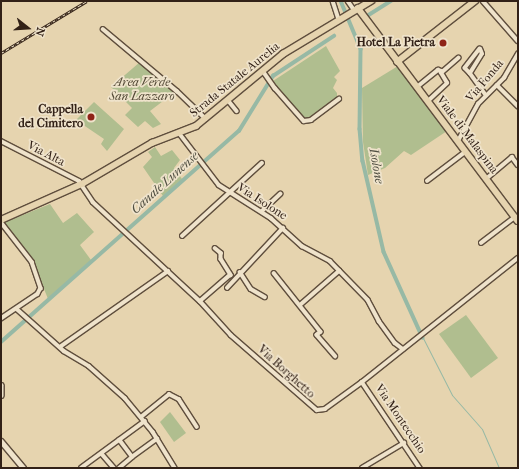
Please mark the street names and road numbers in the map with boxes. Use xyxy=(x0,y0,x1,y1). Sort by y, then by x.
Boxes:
street label: Strada Statale Aurelia xyxy=(187,39,283,121)
street label: Via Fonda xyxy=(463,57,507,105)
street label: Viale di Malaspina xyxy=(433,93,501,177)
street label: Via Alta xyxy=(25,138,67,170)
street label: Via Isolone xyxy=(234,181,290,223)
street label: Via Borghetto xyxy=(254,343,318,401)
street label: Via Montecchio xyxy=(372,382,428,456)

